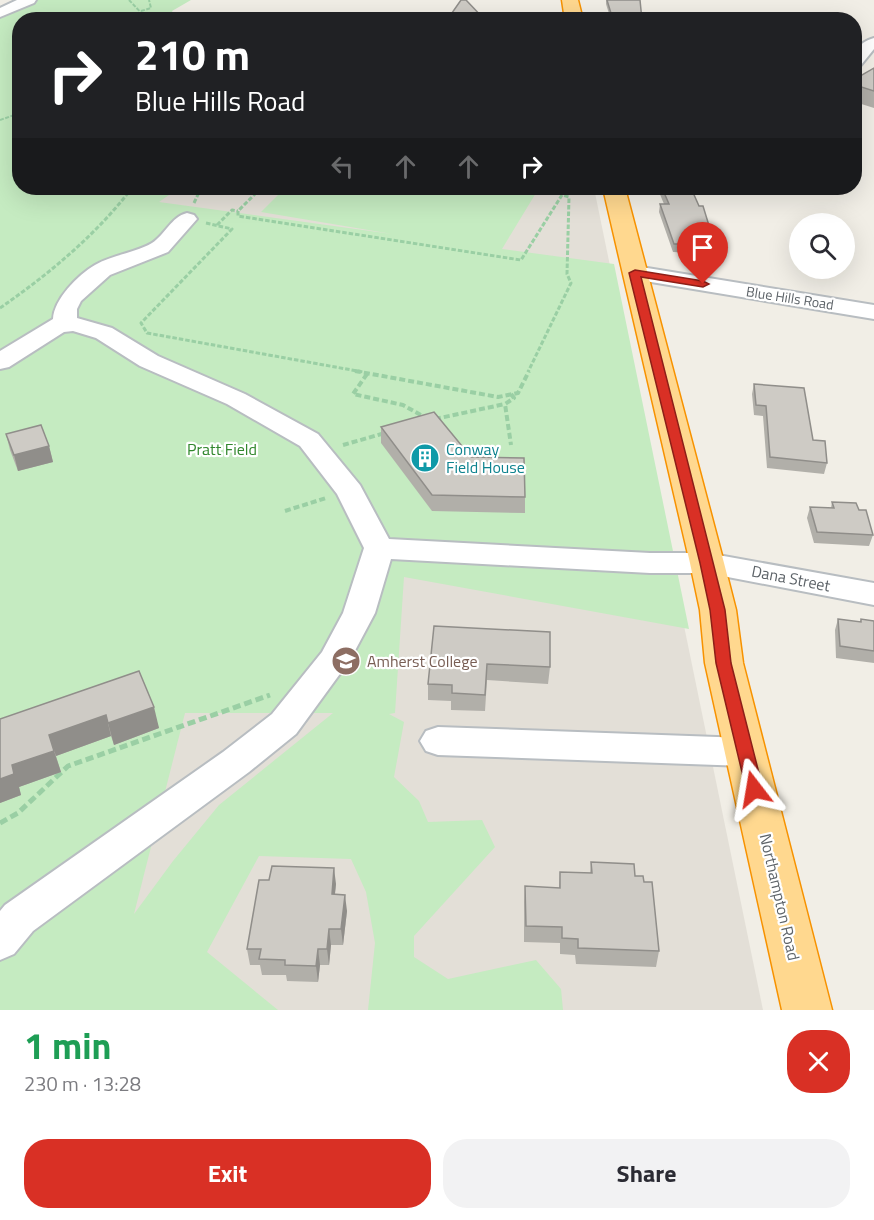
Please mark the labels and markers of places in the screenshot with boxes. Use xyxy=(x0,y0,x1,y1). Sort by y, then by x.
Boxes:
pin xyxy=(677,222,728,284)
place label: Conway Field House xyxy=(446,437,525,479)
building icon: Conway Field House xyxy=(409,442,441,474)
school or university icon: Amherst College xyxy=(330,645,362,677)
place label: Amherst College xyxy=(367,649,477,673)

